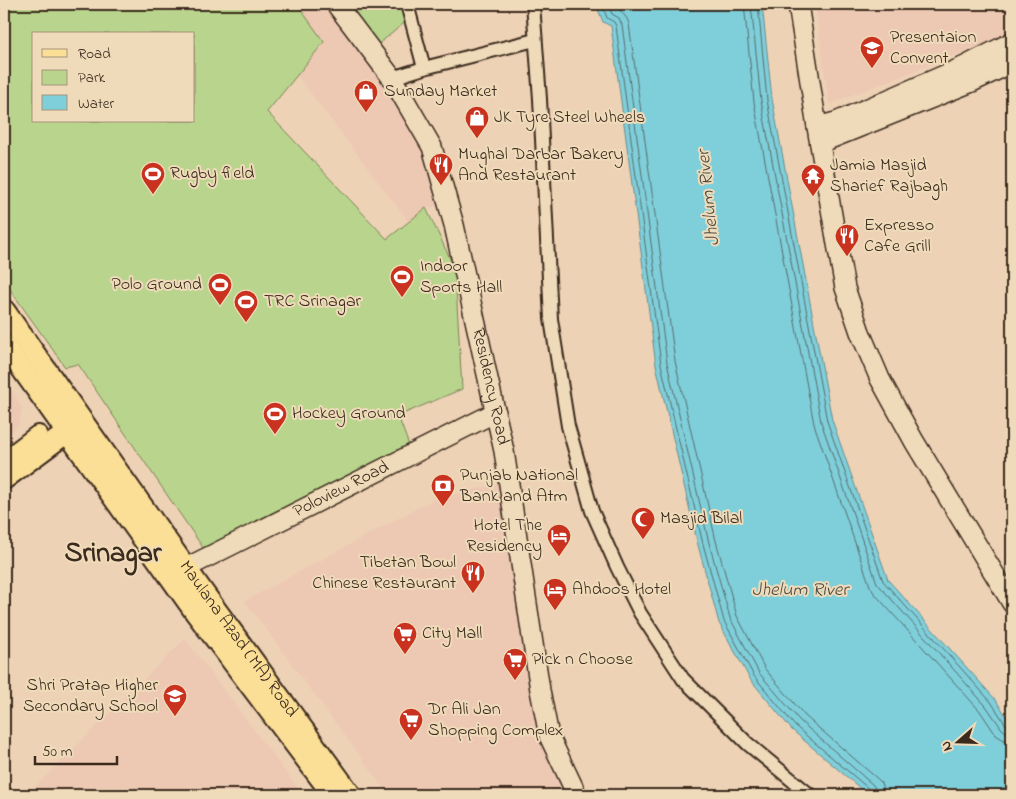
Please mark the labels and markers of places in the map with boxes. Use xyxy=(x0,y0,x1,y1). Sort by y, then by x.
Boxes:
place label: Presentaion Convent xyxy=(890,25,976,72)
school or university icon: Presentaion Convent xyxy=(859,35,885,69)
shop icon: Sunday Market xyxy=(353,79,379,113)
place label: Sunday Market xyxy=(384,79,497,105)
shop icon: JK Tyre Steel Wheels xyxy=(464,105,490,139)
place label: JK Tyre Steel Wheels xyxy=(494,105,645,131)
place label: Mughal Darbar Bakery And Restaurant xyxy=(458,142,624,189)
restaurant icon: Mughal Darbar Bakery And Restaurant xyxy=(428,152,454,186)
place label: Jamia Masjid Sharief Rajbagh xyxy=(830,153,948,201)
sports icon: Rugby field xyxy=(140,161,166,195)
place label: Rugby field xyxy=(170,161,254,188)
temple icon: Jamia Masjid Sharief Rajbagh xyxy=(800,163,826,197)
place label: Expresso Cafe Grill xyxy=(864,213,934,260)
restaurant icon: Expresso Cafe Grill xyxy=(834,223,860,257)
place label: Indoor Sports Hall xyxy=(420,254,502,301)
sports icon: Indoor Sports Hall xyxy=(389,264,415,298)
place label: Polo Ground xyxy=(111,272,202,298)
sports icon: Polo Ground xyxy=(207,272,233,306)
sports icon: TRC Srinagar xyxy=(233,289,259,323)
place label: TRC Srinagar xyxy=(264,289,362,316)
sports icon: Hockey Ground xyxy=(262,401,288,435)
place label: Hockey Ground xyxy=(292,401,406,427)
place label: Punjab National Bank and Atm xyxy=(459,463,578,510)
bank icon: Punjab National Bank and Atm xyxy=(430,473,456,507)
mosque icon: Masjid Bilal xyxy=(630,506,656,540)
place label: Masjid Bilal xyxy=(660,506,742,532)
place label: Hotel The Residency xyxy=(467,513,543,560)
hotel icon: Hotel The Residency xyxy=(546,523,572,557)
place label: Tibetan Bowl Chinese Restaurant xyxy=(312,550,456,597)
restaurant icon: Tibetan Bowl Chinese Restaurant xyxy=(460,560,486,594)
hotel icon: Ahdoos Hotel xyxy=(542,577,568,611)
place label: Ahdoos Hotel xyxy=(572,577,671,603)
supermarket icon: City Mall xyxy=(392,621,418,655)
place label: City Mall xyxy=(422,621,482,647)
supermarket icon: Pick n Choose xyxy=(502,647,528,681)
place label: Pick n Choose xyxy=(532,647,634,673)
place label: Shri Pratap Higher Secondary School xyxy=(23,673,158,720)
school or university icon: Shri Pratap Higher Secondary School xyxy=(162,683,188,717)
place label: Dr Ali Jan Shopping Complex xyxy=(427,697,563,745)
supermarket icon: Dr Ali Jan Shopping Complex xyxy=(398,707,424,741)

